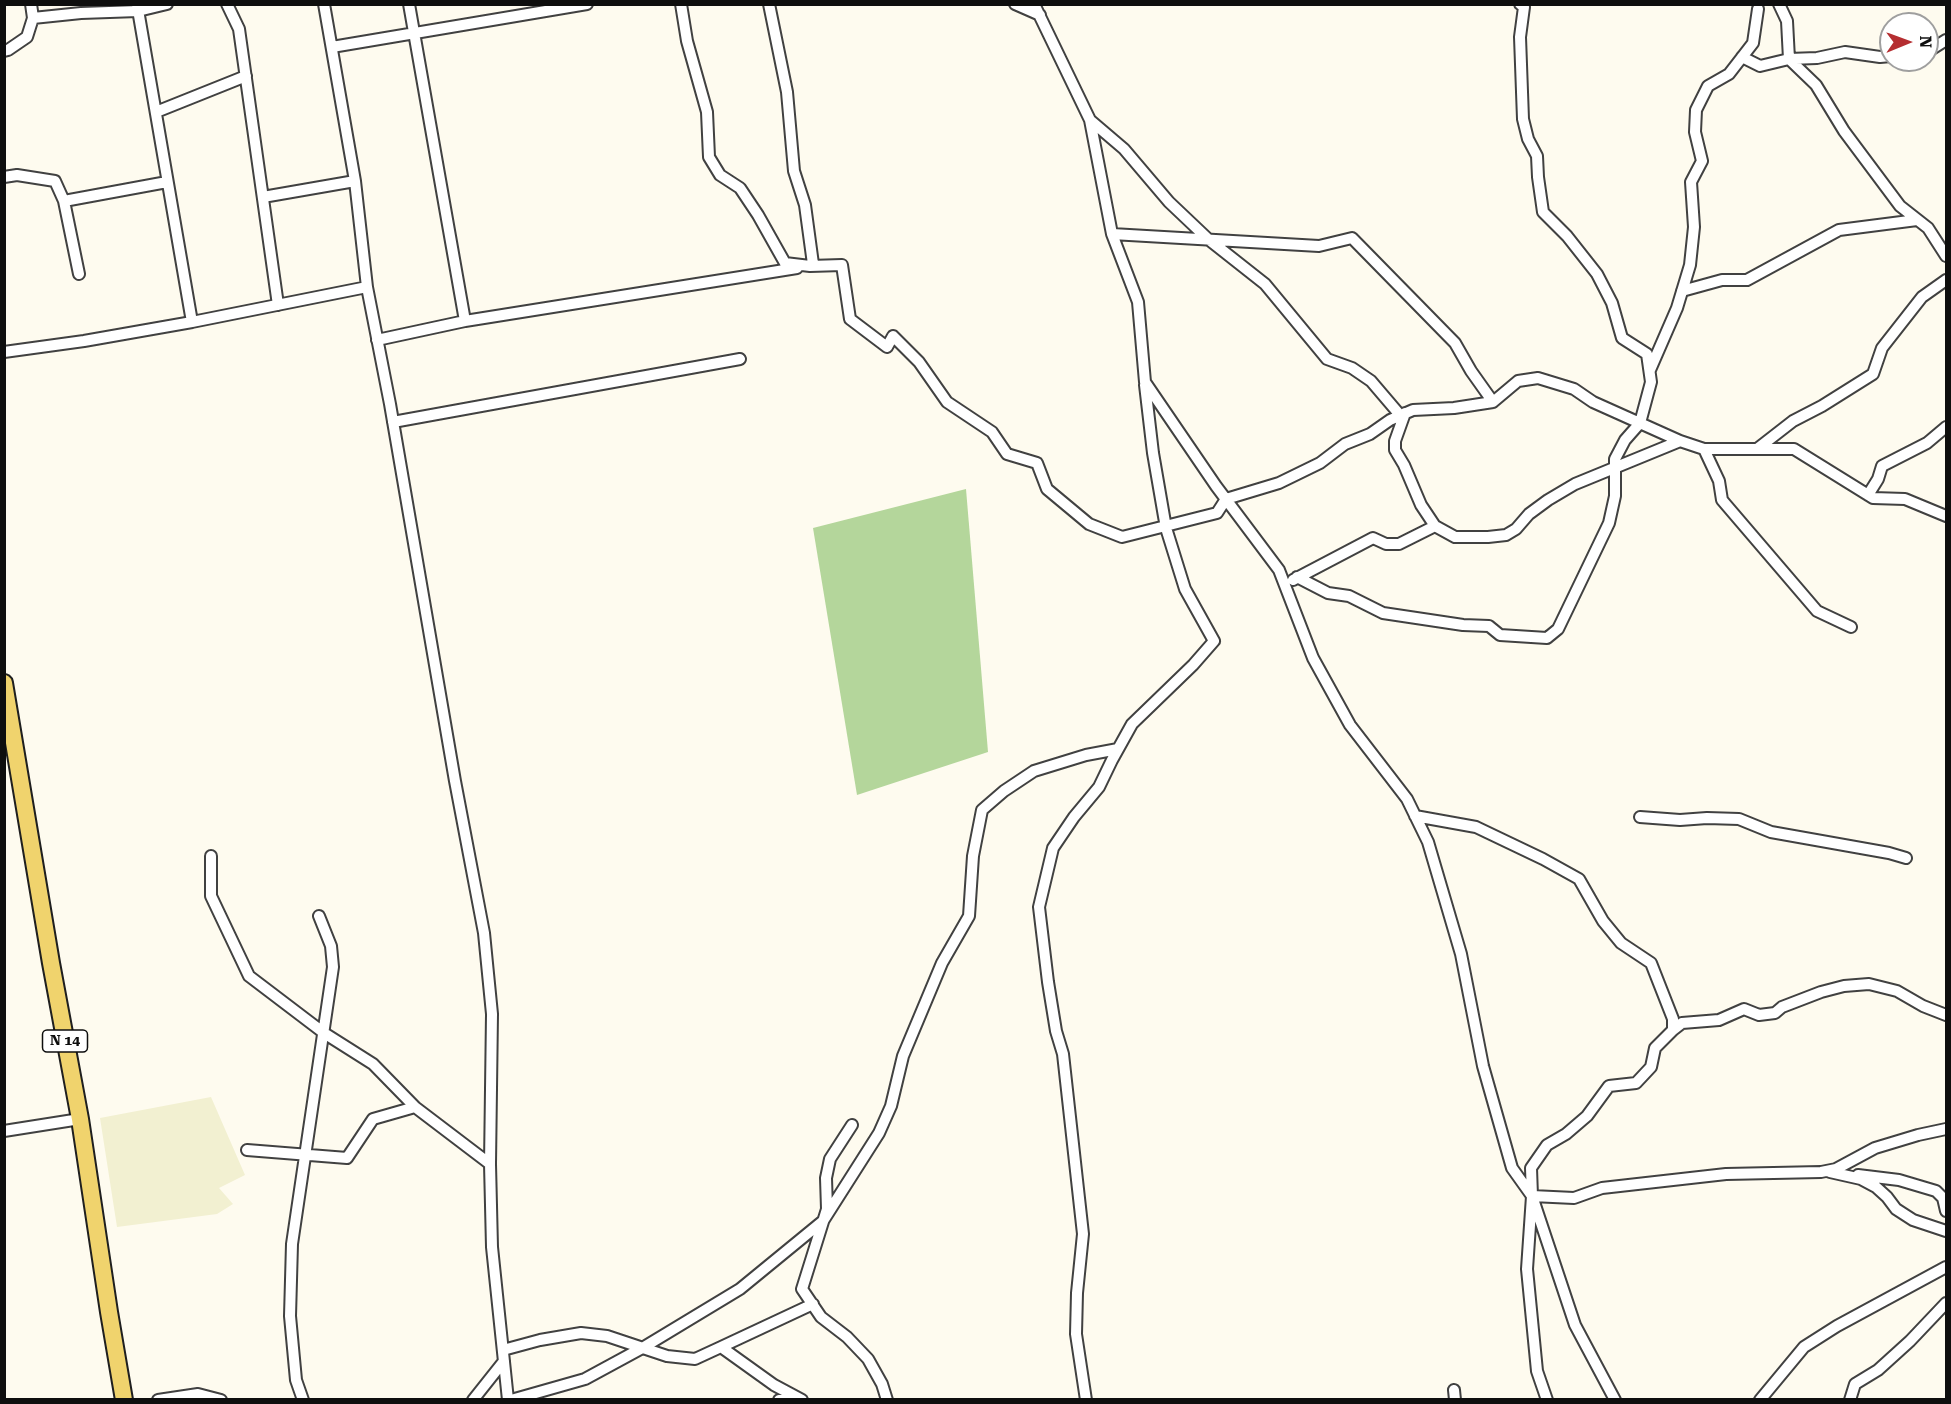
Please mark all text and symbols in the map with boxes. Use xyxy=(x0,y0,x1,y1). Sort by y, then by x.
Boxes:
north arrow xyxy=(1879,12,1939,72)
text: N xyxy=(1916,35,1935,48)
road number: N 14 xyxy=(42,1030,88,1052)

